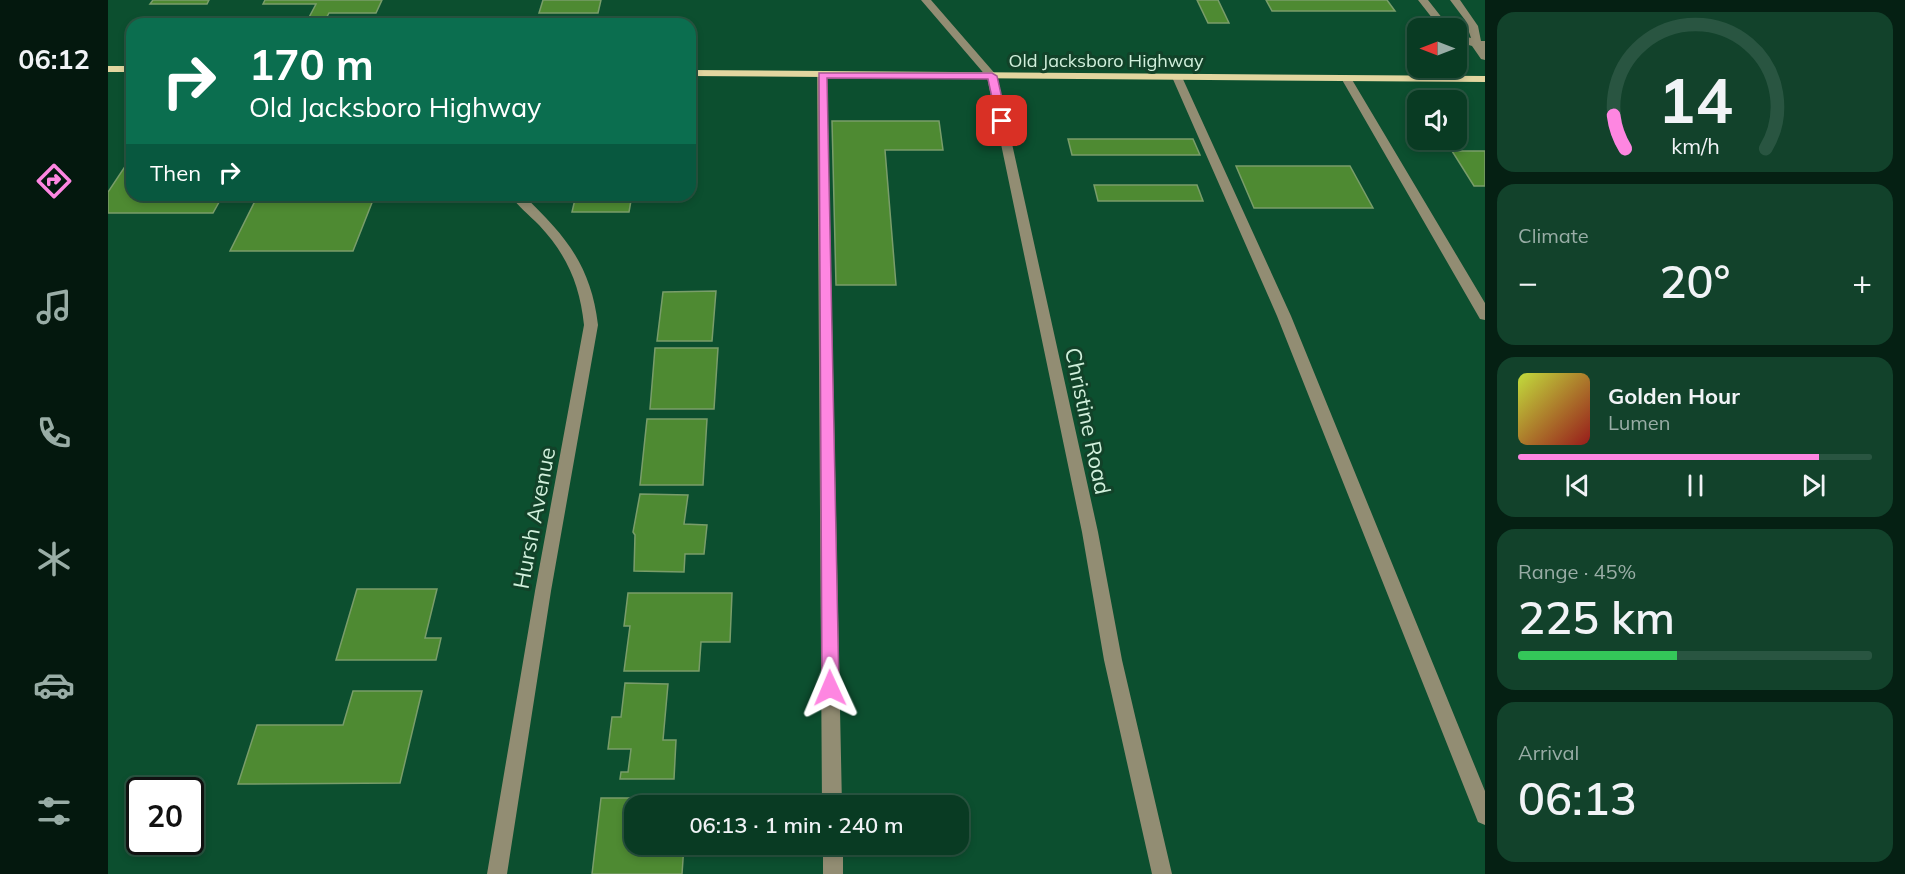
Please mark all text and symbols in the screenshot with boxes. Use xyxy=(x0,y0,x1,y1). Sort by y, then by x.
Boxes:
north arrow xyxy=(1407,18,1467,78)
map controls xyxy=(1407,18,1467,150)
text: 170 m xyxy=(249,38,374,91)
text: 06:12 xyxy=(18,42,90,76)
icon: right xyxy=(150,42,228,120)
street label: Old Jacksboro Highway xyxy=(1009,49,1204,72)
text: 14 xyxy=(1658,60,1732,139)
text: Old Jacksboro Highway xyxy=(249,90,541,124)
button: sound xyxy=(1407,90,1467,150)
pin xyxy=(976,95,1027,146)
icon: arrive xyxy=(985,104,1018,137)
text: km/h xyxy=(1671,133,1719,160)
icon: right xyxy=(213,156,246,189)
text: Then xyxy=(150,159,201,187)
icon: directions xyxy=(33,160,75,202)
text: Climate xyxy=(1518,223,1589,248)
text: 20° xyxy=(1660,253,1730,309)
text: − xyxy=(1518,261,1538,302)
text: + xyxy=(1852,261,1872,302)
icon: music xyxy=(33,286,75,328)
street label: Christine Road xyxy=(1059,345,1117,497)
text: Golden Hour xyxy=(1608,382,1740,410)
text: Lumen xyxy=(1608,410,1670,435)
icon: phone xyxy=(33,412,75,454)
street label: Hursh Avenue xyxy=(507,445,561,591)
icon: previous xyxy=(1561,469,1594,502)
icon: pause xyxy=(1679,469,1712,502)
icon: next xyxy=(1797,469,1830,502)
icon: climate xyxy=(33,538,75,580)
text: Range · 45% xyxy=(1518,559,1636,584)
text: 225 km xyxy=(1518,589,1675,645)
position arrow xyxy=(798,656,862,720)
icon: car xyxy=(33,664,75,706)
text: Arrival xyxy=(1518,740,1579,765)
text: 06:13 xyxy=(1518,770,1637,826)
speed limit sign: 20 xyxy=(126,777,204,855)
icon: filters xyxy=(33,790,75,832)
text: 06:13 · 1 min · 240 m xyxy=(689,811,904,839)

